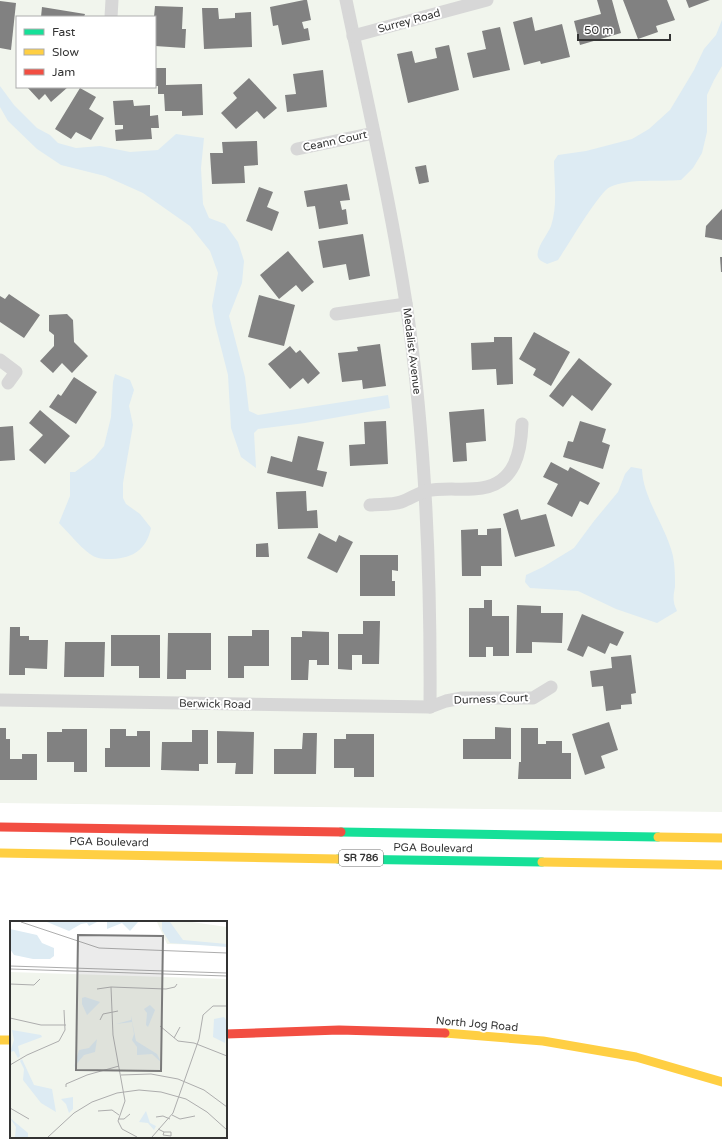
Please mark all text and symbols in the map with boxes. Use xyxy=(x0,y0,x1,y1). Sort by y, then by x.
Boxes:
street label: Surrey Road xyxy=(376,6,442,36)
legend xyxy=(16,16,156,88)
scale bar xyxy=(578,16,670,42)
text: 50 m xyxy=(584,23,613,37)
text: Fast xyxy=(52,25,76,39)
text: Slow xyxy=(52,45,79,59)
text: Jam xyxy=(52,65,75,79)
street label: Ceann Court xyxy=(302,128,368,154)
street label: Medalist Avenue xyxy=(400,307,424,395)
street label: Durness Court xyxy=(453,691,529,707)
street label: Berwick Road xyxy=(179,697,251,711)
street label: PGA Boulevard xyxy=(69,835,149,849)
street label: PGA Boulevard xyxy=(393,841,473,855)
road number: SR 786 xyxy=(339,850,383,866)
inset map xyxy=(10,921,227,1138)
street label: North Jog Road xyxy=(435,1014,519,1034)

